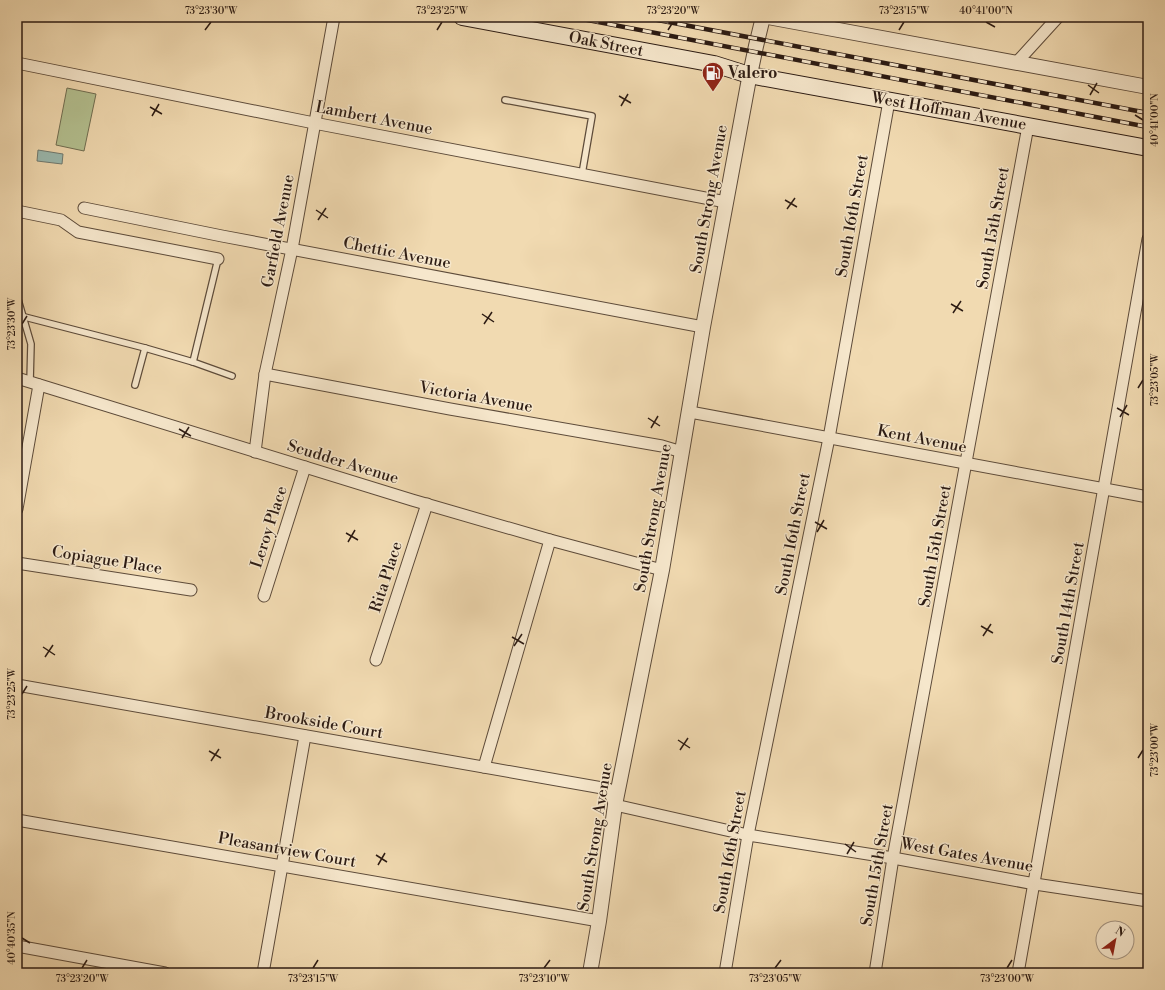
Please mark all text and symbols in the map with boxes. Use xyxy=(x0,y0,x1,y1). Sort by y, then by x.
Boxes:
text: 73°23'30"W xyxy=(185,5,238,17)
text: 73°23'25"W xyxy=(416,5,469,17)
text: 73°23'20"W xyxy=(647,5,700,17)
text: 73°23'15"W xyxy=(879,5,930,17)
text: 40°41'00"N xyxy=(959,5,1013,17)
street label: Oak Street xyxy=(567,27,645,61)
fuel station icon: Valero xyxy=(700,60,726,93)
place label: Valero xyxy=(727,63,777,83)
street label: West Hoffman Avenue xyxy=(869,87,1028,134)
text: 40°41'00"N xyxy=(1149,93,1161,147)
street label: Lambert Avenue xyxy=(314,97,434,139)
street label: South Strong Avenue xyxy=(686,123,732,275)
street label: South 16th Street xyxy=(831,153,873,279)
street label: South 15th Street xyxy=(972,165,1014,291)
street label: Garfield Avenue xyxy=(257,173,299,289)
street label: Chettic Avenue xyxy=(341,233,453,273)
text: 73°23'30"W xyxy=(6,297,18,350)
text: 73°23'05"W xyxy=(1149,353,1161,406)
street label: Victoria Avenue xyxy=(417,377,534,417)
street label: Kent Avenue xyxy=(875,421,969,457)
street label: Scudder Avenue xyxy=(285,436,401,488)
street label: South Strong Avenue xyxy=(630,442,676,594)
street label: South 16th Street xyxy=(771,471,815,597)
street label: Leroy Place xyxy=(246,483,292,571)
street label: South 15th Street xyxy=(914,483,956,609)
street label: Rita Place xyxy=(365,539,407,615)
street label: South 14th Street xyxy=(1047,540,1089,666)
street label: Copiague Place xyxy=(50,541,164,579)
text: 73°23'25"W xyxy=(6,667,18,720)
street label: Brookside Court xyxy=(262,703,385,743)
text: 73°23'00"W xyxy=(1149,722,1161,777)
street label: South Strong Avenue xyxy=(573,761,617,913)
street label: South 16th Street xyxy=(709,789,751,915)
street label: South 15th Street xyxy=(856,802,898,928)
street label: Pleasantview Court xyxy=(216,828,358,872)
street label: West Gates Avenue xyxy=(898,833,1035,877)
text: 40°40'35"N xyxy=(6,911,18,965)
north arrow xyxy=(1095,920,1135,960)
text: N xyxy=(1112,924,1127,941)
text: 73°23'20"W xyxy=(56,973,109,985)
text: 73°23'15"W xyxy=(288,973,339,985)
text: 73°23'10"W xyxy=(518,973,571,985)
text: 73°23'05"W xyxy=(749,973,802,985)
text: 73°23'00"W xyxy=(980,973,1035,985)

